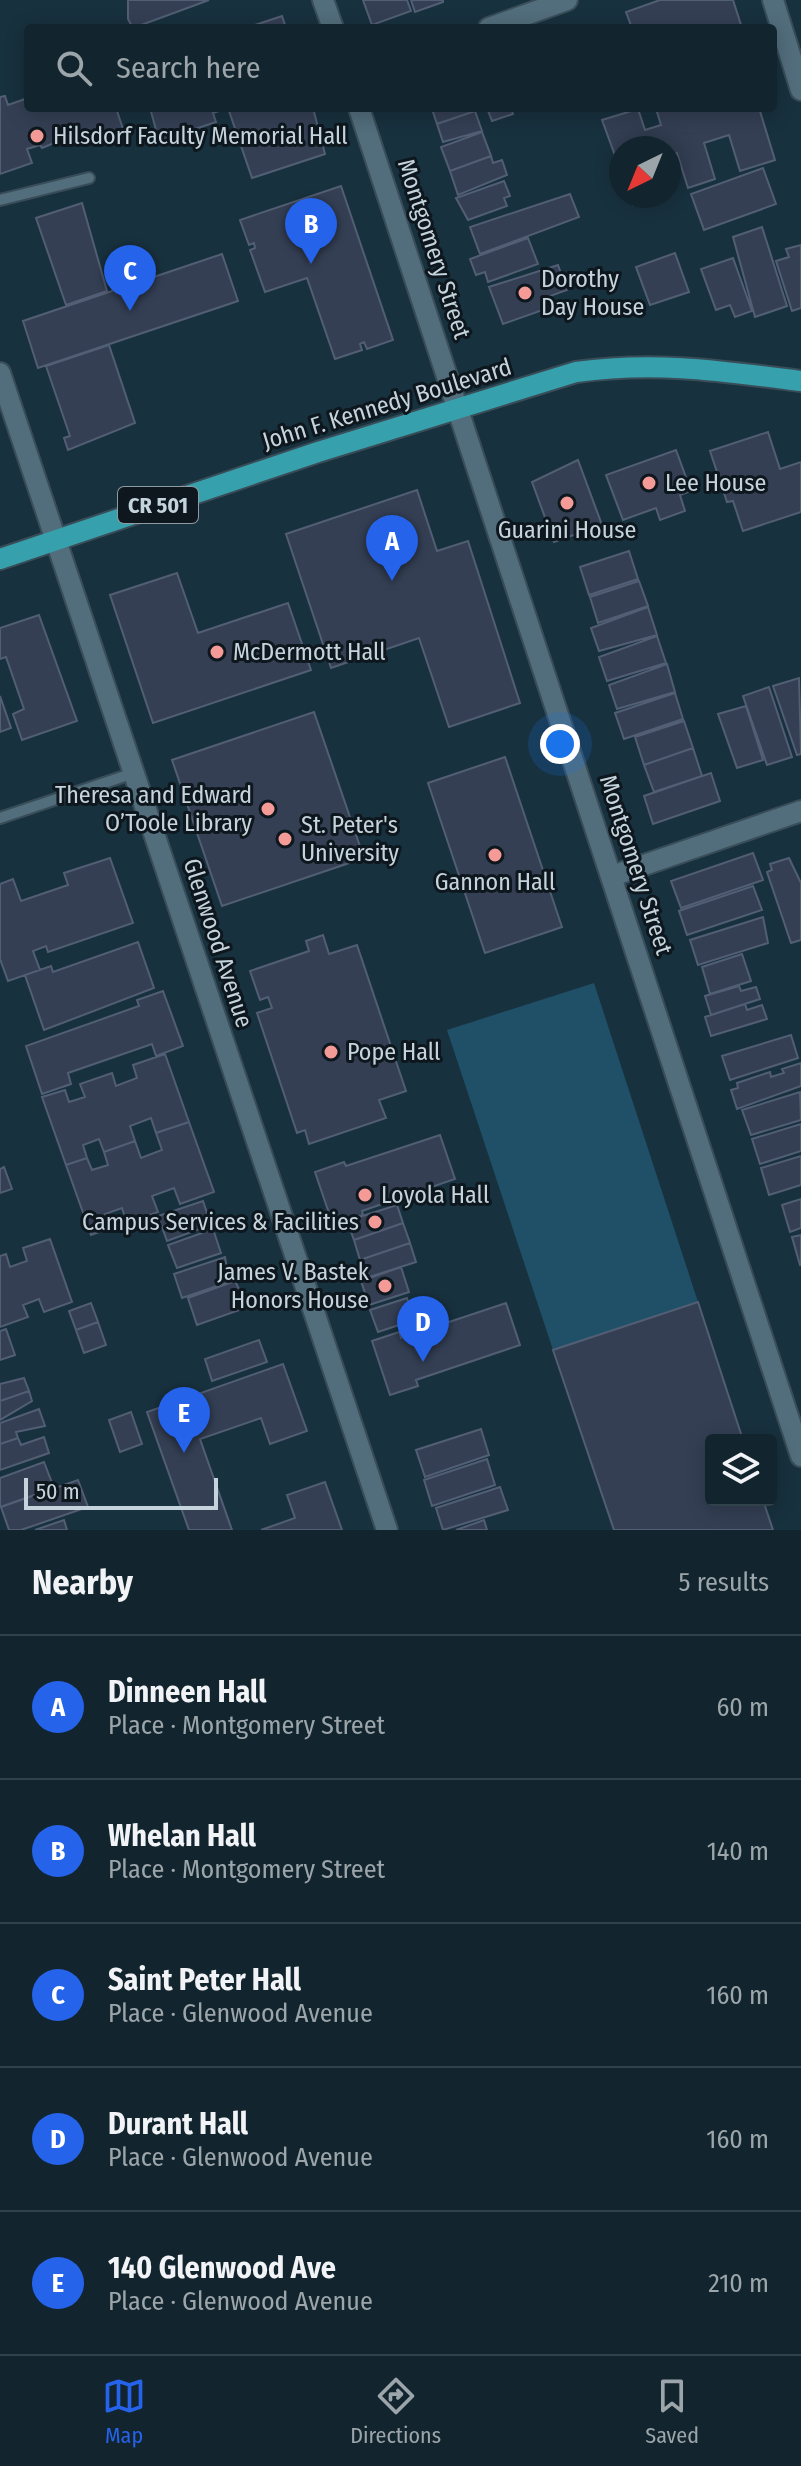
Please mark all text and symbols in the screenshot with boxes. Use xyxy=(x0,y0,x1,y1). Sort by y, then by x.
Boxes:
search box xyxy=(24,24,777,112)
icon: search xyxy=(52,46,96,90)
text: Search here xyxy=(116,50,261,86)
place label: Hilsdorf Faculty Memorial Hall xyxy=(53,122,348,150)
marker: Hilsdorf Faculty Memorial Hall xyxy=(28,127,46,145)
north arrow xyxy=(609,136,681,208)
street label: Montgomery Street xyxy=(392,156,476,343)
pin: B xyxy=(285,198,337,264)
pin: C xyxy=(104,245,156,311)
place label: Dorothy Day House xyxy=(541,265,644,321)
marker: Dorothy Day House xyxy=(516,284,534,302)
street label: John F. Kennedy Boulevard xyxy=(259,353,515,455)
place label: Lee House xyxy=(665,469,766,497)
marker: Lee House xyxy=(640,474,658,492)
road number: CR 501 xyxy=(118,487,198,523)
marker: Guarini House xyxy=(558,494,576,512)
pin: A xyxy=(366,515,418,581)
place label: Guarini House xyxy=(498,516,636,544)
place label: McDermott Hall xyxy=(233,638,386,666)
marker: McDermott Hall xyxy=(208,643,226,661)
your location xyxy=(540,724,580,764)
street label: Montgomery Street xyxy=(594,772,678,959)
place label: Theresa and Edward O’Toole Library xyxy=(55,781,252,837)
marker: Theresa and Edward O’Toole Library xyxy=(259,800,277,818)
place label: St. Peter's University xyxy=(301,811,399,867)
marker: St. Peter's University xyxy=(276,830,294,848)
marker: Gannon Hall xyxy=(486,846,504,864)
street label: Glenwood Avenue xyxy=(177,855,259,1031)
place label: Gannon Hall xyxy=(435,868,555,896)
place label: Pope Hall xyxy=(347,1038,440,1066)
marker: Pope Hall xyxy=(322,1043,340,1061)
place label: Loyola Hall xyxy=(381,1181,489,1209)
marker: Loyola Hall xyxy=(356,1186,374,1204)
place label: Campus Services & Facilities xyxy=(82,1208,359,1236)
marker: Campus Services & Facilities xyxy=(366,1213,384,1231)
place label: James V. Bastek Honors House xyxy=(217,1258,370,1314)
marker: James V. Bastek Honors House xyxy=(376,1277,394,1295)
pin: D xyxy=(397,1296,449,1362)
pin: E xyxy=(158,1387,210,1453)
map controls xyxy=(705,1434,777,1506)
button: layers xyxy=(705,1434,777,1506)
scale bar xyxy=(24,1474,218,1510)
text: 50 m xyxy=(36,1478,80,1505)
text: Nearby xyxy=(32,1562,133,1603)
text: 5 results xyxy=(679,1567,769,1598)
text: Dinneen Hall xyxy=(108,1674,267,1710)
text: A xyxy=(51,1692,65,1723)
text: 60 m xyxy=(716,1692,769,1723)
text: Place · Montgomery Street xyxy=(108,1710,385,1741)
text: Whelan Hall xyxy=(108,1818,256,1854)
text: B xyxy=(51,1836,65,1867)
text: 140 m xyxy=(707,1836,769,1867)
text: Place · Montgomery Street xyxy=(108,1854,385,1885)
text: Saint Peter Hall xyxy=(108,1962,301,1998)
text: C xyxy=(51,1980,65,2011)
text: 160 m xyxy=(706,1980,769,2011)
text: Place · Glenwood Avenue xyxy=(108,1998,373,2029)
text: Durant Hall xyxy=(108,2106,248,2142)
text: D xyxy=(50,2124,66,2155)
text: 160 m xyxy=(706,2124,769,2155)
text: Place · Glenwood Avenue xyxy=(108,2142,373,2173)
text: 140 Glenwood Ave xyxy=(108,2250,336,2286)
text: E xyxy=(52,2268,64,2299)
text: 210 m xyxy=(708,2268,769,2299)
text: Place · Glenwood Avenue xyxy=(108,2286,373,2317)
tab: Map xyxy=(102,2374,146,2449)
tab: Directions xyxy=(350,2374,441,2449)
tab: Saved xyxy=(645,2374,699,2449)

